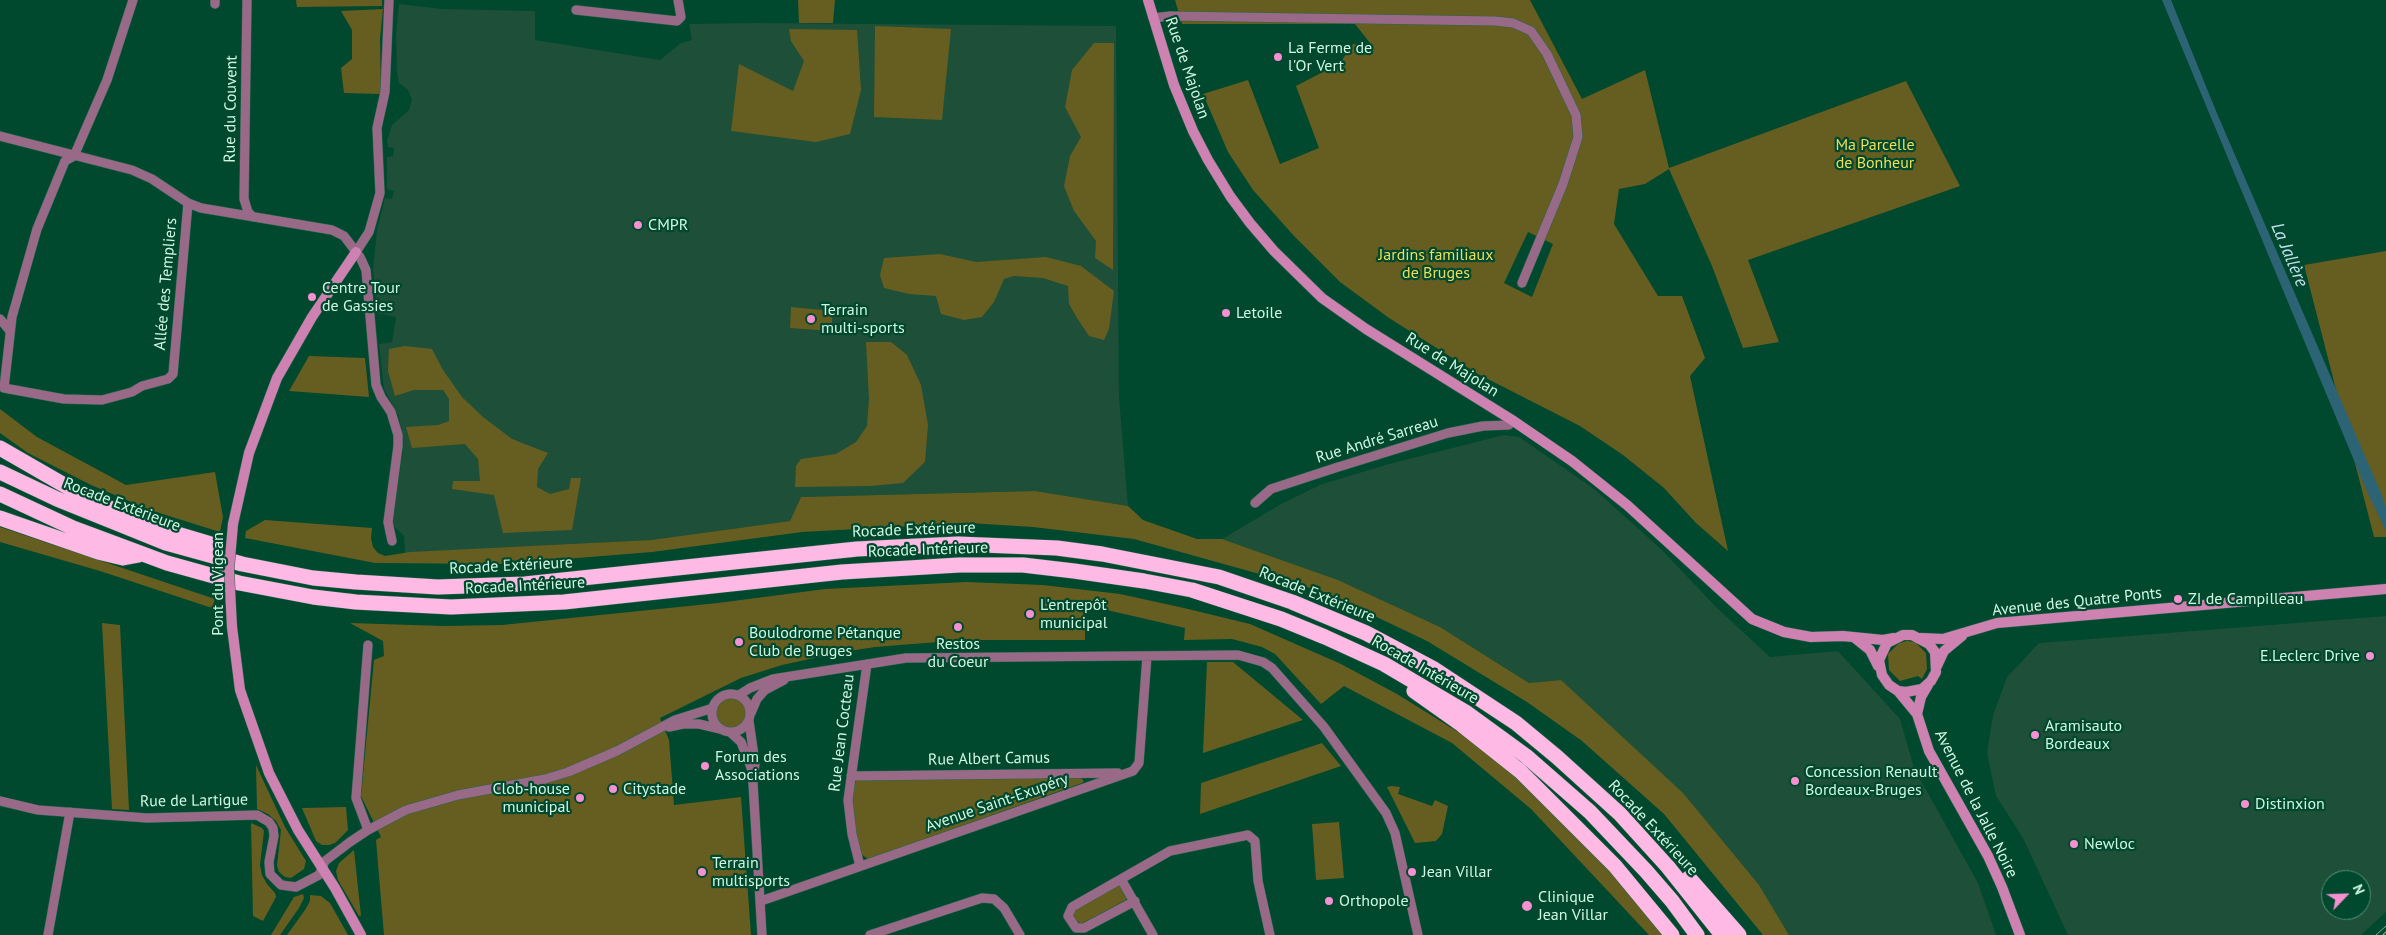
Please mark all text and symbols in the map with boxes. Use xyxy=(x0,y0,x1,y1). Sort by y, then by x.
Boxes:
street label: Rue de Majolan xyxy=(1161,15,1213,121)
place label: La Ferme de l'Or Vert xyxy=(1288,38,1372,76)
marker: La Ferme de l'Or Vert xyxy=(1272,51,1284,63)
street label: Rue du Couvent xyxy=(220,55,242,163)
park label: Ma Parcelle de Bonheur xyxy=(1835,135,1915,173)
place label: CMPR xyxy=(648,215,688,235)
street label: Allée des Templiers xyxy=(151,217,181,351)
marker: CMPR xyxy=(632,219,644,231)
water label: La Jallère xyxy=(2266,220,2312,290)
park label: Jardins familiaux de Bruges xyxy=(1379,245,1493,283)
place label: Centre Tour de Gassies xyxy=(322,278,400,316)
marker: Centre Tour de Gassies xyxy=(306,291,318,303)
place label: Terrain multi-sports xyxy=(821,300,905,338)
place label: Letoile xyxy=(1236,303,1282,323)
marker: Letoile xyxy=(1220,307,1232,319)
marker: Terrain multi-sports xyxy=(805,313,817,325)
street label: Rue de Majolan xyxy=(1402,329,1502,401)
street label: Rue André Sarreau xyxy=(1313,412,1441,468)
street label: Rocade Extérieure xyxy=(61,474,183,536)
street label: Rocade Extérieure xyxy=(852,518,976,542)
street label: Pont du Vigean xyxy=(208,532,228,636)
street label: Rocade Intérieure xyxy=(868,538,988,562)
street label: Rocade Extérieure xyxy=(449,553,573,579)
street label: Rocade Extérieure xyxy=(1256,563,1378,627)
street label: Rocade Intérieure xyxy=(464,573,586,599)
street label: Avenue des Quatre Ponts xyxy=(1991,584,2163,620)
place label: ZI de Campilleau xyxy=(2188,589,2303,609)
marker: ZI de Campilleau xyxy=(2172,593,2184,605)
place label: L'entrepôt municipal xyxy=(1040,595,1107,633)
marker: L'entrepôt municipal xyxy=(1024,608,1036,620)
marker: Restos du Coeur xyxy=(952,621,964,633)
place label: Boulodrome Pétanque Club de Bruges xyxy=(749,623,901,661)
street label: Rocade Intérieure xyxy=(1368,632,1482,708)
place label: Restos du Coeur xyxy=(928,634,988,672)
marker: Boulodrome Pétanque Club de Bruges xyxy=(733,636,745,648)
place label: E.Leclerc Drive xyxy=(2260,646,2360,666)
marker: E.Leclerc Drive xyxy=(2364,650,2376,662)
street label: Rue Jean Cocteau xyxy=(825,673,859,793)
place label: Aramisauto Bordeaux xyxy=(2045,716,2122,754)
street label: Avenue de la Jalle Noire xyxy=(1930,727,2022,881)
marker: Aramisauto Bordeaux xyxy=(2029,729,2041,741)
place label: Forum des Associations xyxy=(715,747,800,785)
street label: Rue Albert Camus xyxy=(928,748,1050,770)
marker: Forum des Associations xyxy=(699,760,711,772)
place label: Concession Renault Bordeaux-Bruges xyxy=(1805,762,1938,800)
street label: Avenue Saint-Exupéry xyxy=(923,770,1071,836)
marker: Concession Renault Bordeaux-Bruges xyxy=(1789,775,1801,787)
street label: Rocade Extérieure xyxy=(1604,776,1702,880)
place label: Clob-house municipal xyxy=(492,779,570,817)
place label: Citystade xyxy=(623,779,686,799)
marker: Citystade xyxy=(607,783,619,795)
street label: Rue de Lartigue xyxy=(140,790,248,812)
marker: Clob-house municipal xyxy=(574,792,586,804)
place label: Distinxion xyxy=(2255,794,2325,814)
marker: Distinxion xyxy=(2239,798,2251,810)
place label: Newloc xyxy=(2084,834,2135,854)
marker: Newloc xyxy=(2068,838,2080,850)
place label: Terrain multisports xyxy=(712,853,790,891)
place label: Jean Villar xyxy=(1422,862,1492,882)
marker: Terrain multisports xyxy=(696,866,708,878)
marker: Jean Villar xyxy=(1406,866,1418,878)
north arrow xyxy=(2321,870,2371,920)
text: N xyxy=(2349,881,2369,897)
place label: Clinique Jean Villar xyxy=(1538,887,1608,925)
place label: Orthopole xyxy=(1339,891,1409,911)
marker: Orthopole xyxy=(1323,895,1335,907)
marker: Clinique Jean Villar xyxy=(1520,899,1534,913)

